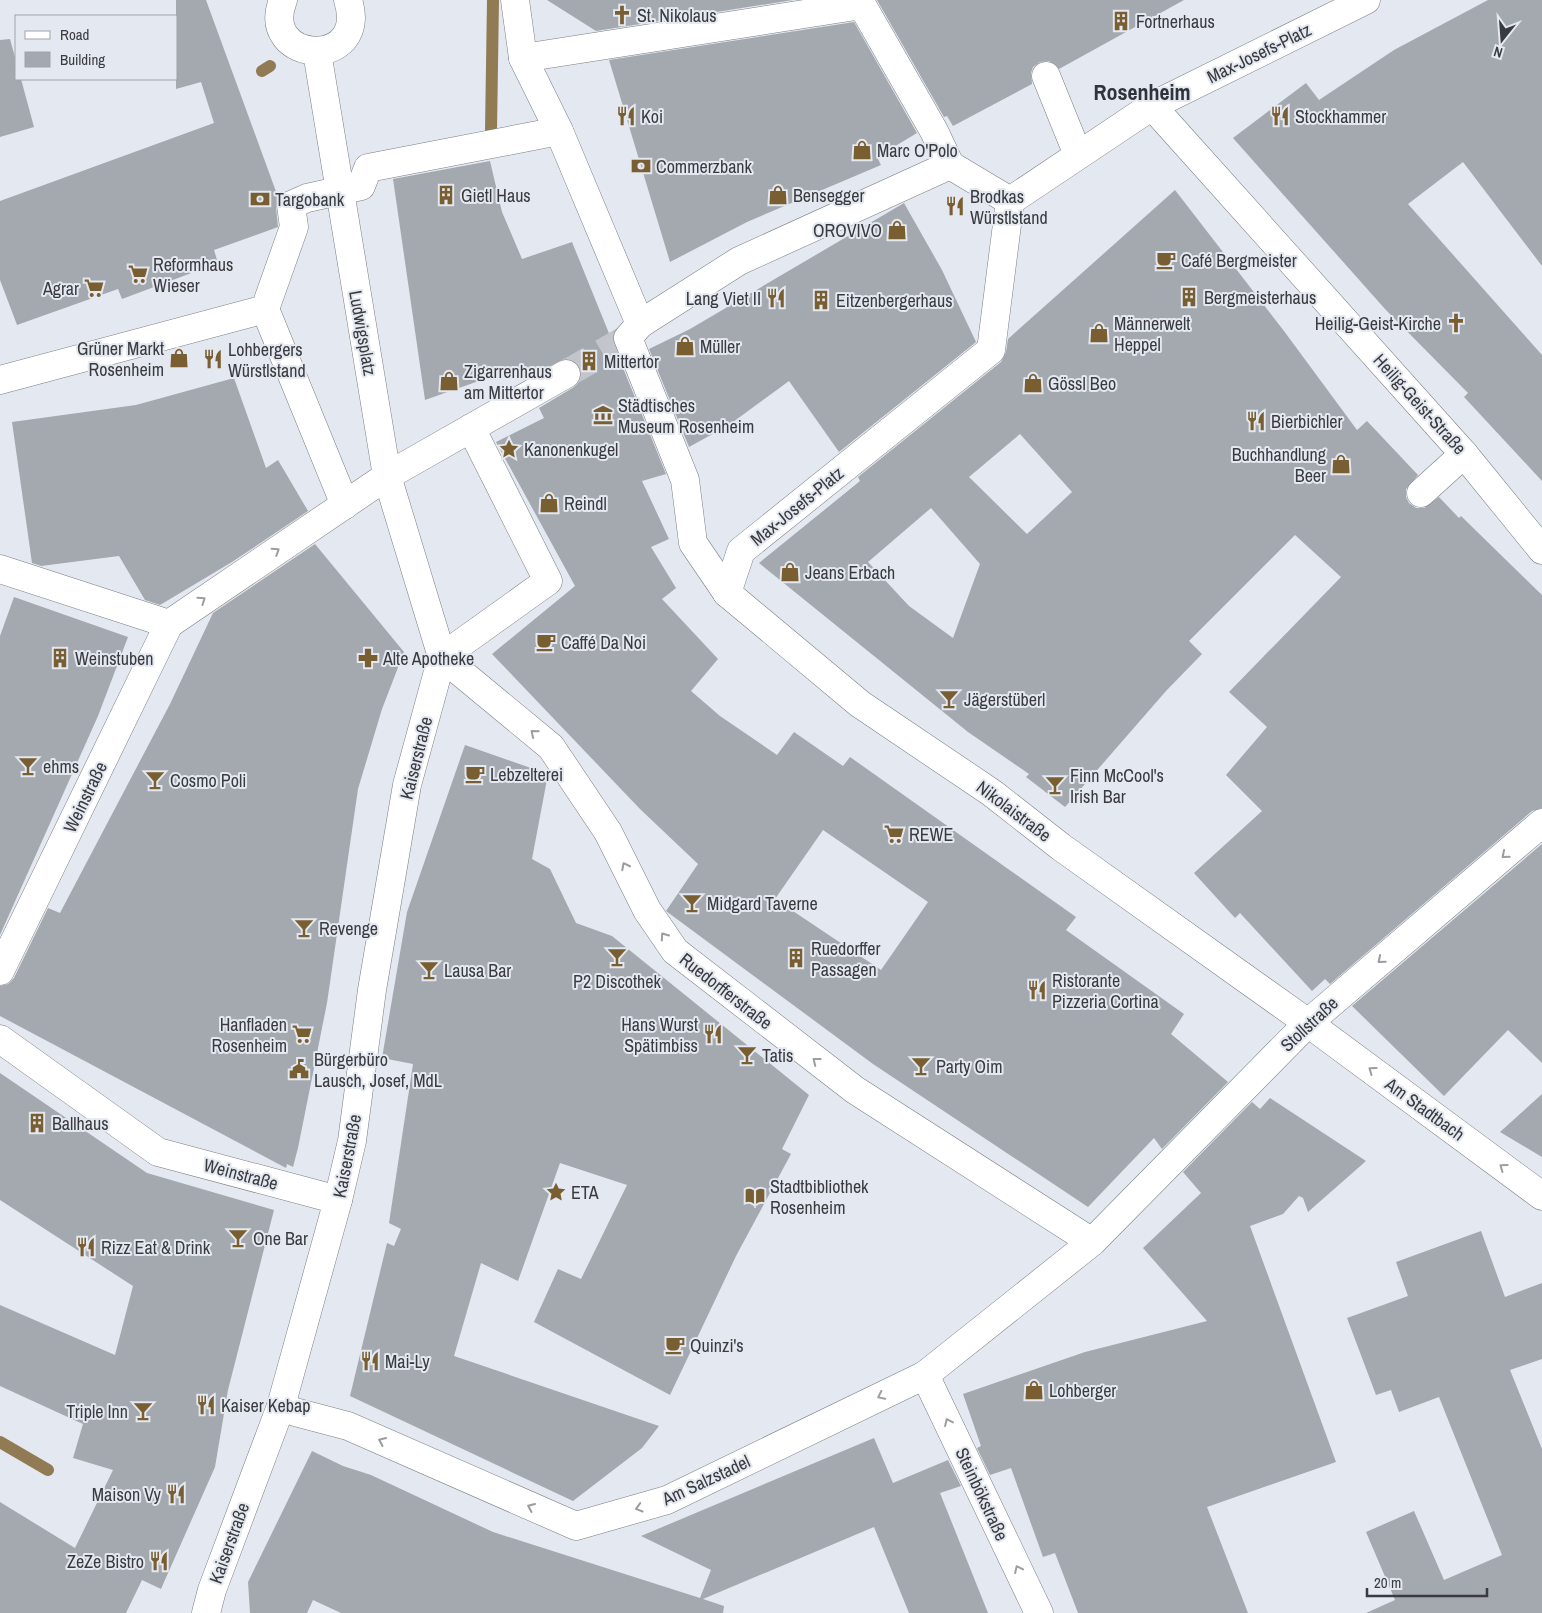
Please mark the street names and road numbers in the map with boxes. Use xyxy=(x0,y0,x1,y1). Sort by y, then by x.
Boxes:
street label: Max-Josefs-Platz xyxy=(1203,17,1315,89)
street label: Ludwigsplatz xyxy=(343,288,383,378)
street label: Heilig-Geist-Straße xyxy=(1368,348,1472,460)
street label: Max-Josefs-Platz xyxy=(745,461,849,551)
street label: Kaiserstraße xyxy=(394,714,438,802)
street label: Weinstraße xyxy=(57,757,113,837)
street label: Nikolaistraße xyxy=(971,775,1057,847)
street label: Ruedorfferstraße xyxy=(674,947,778,1035)
street label: Stollstraße xyxy=(1275,991,1343,1057)
street label: Am Stadtbach xyxy=(1379,1071,1470,1146)
street label: Kaiserstraße xyxy=(327,1112,367,1200)
street label: Weinstraße xyxy=(201,1152,281,1196)
street label: Steinbökstraße xyxy=(950,1443,1014,1545)
street label: Am Salzstadel xyxy=(657,1449,754,1512)
street label: Kaiserstraße xyxy=(203,1499,255,1587)

